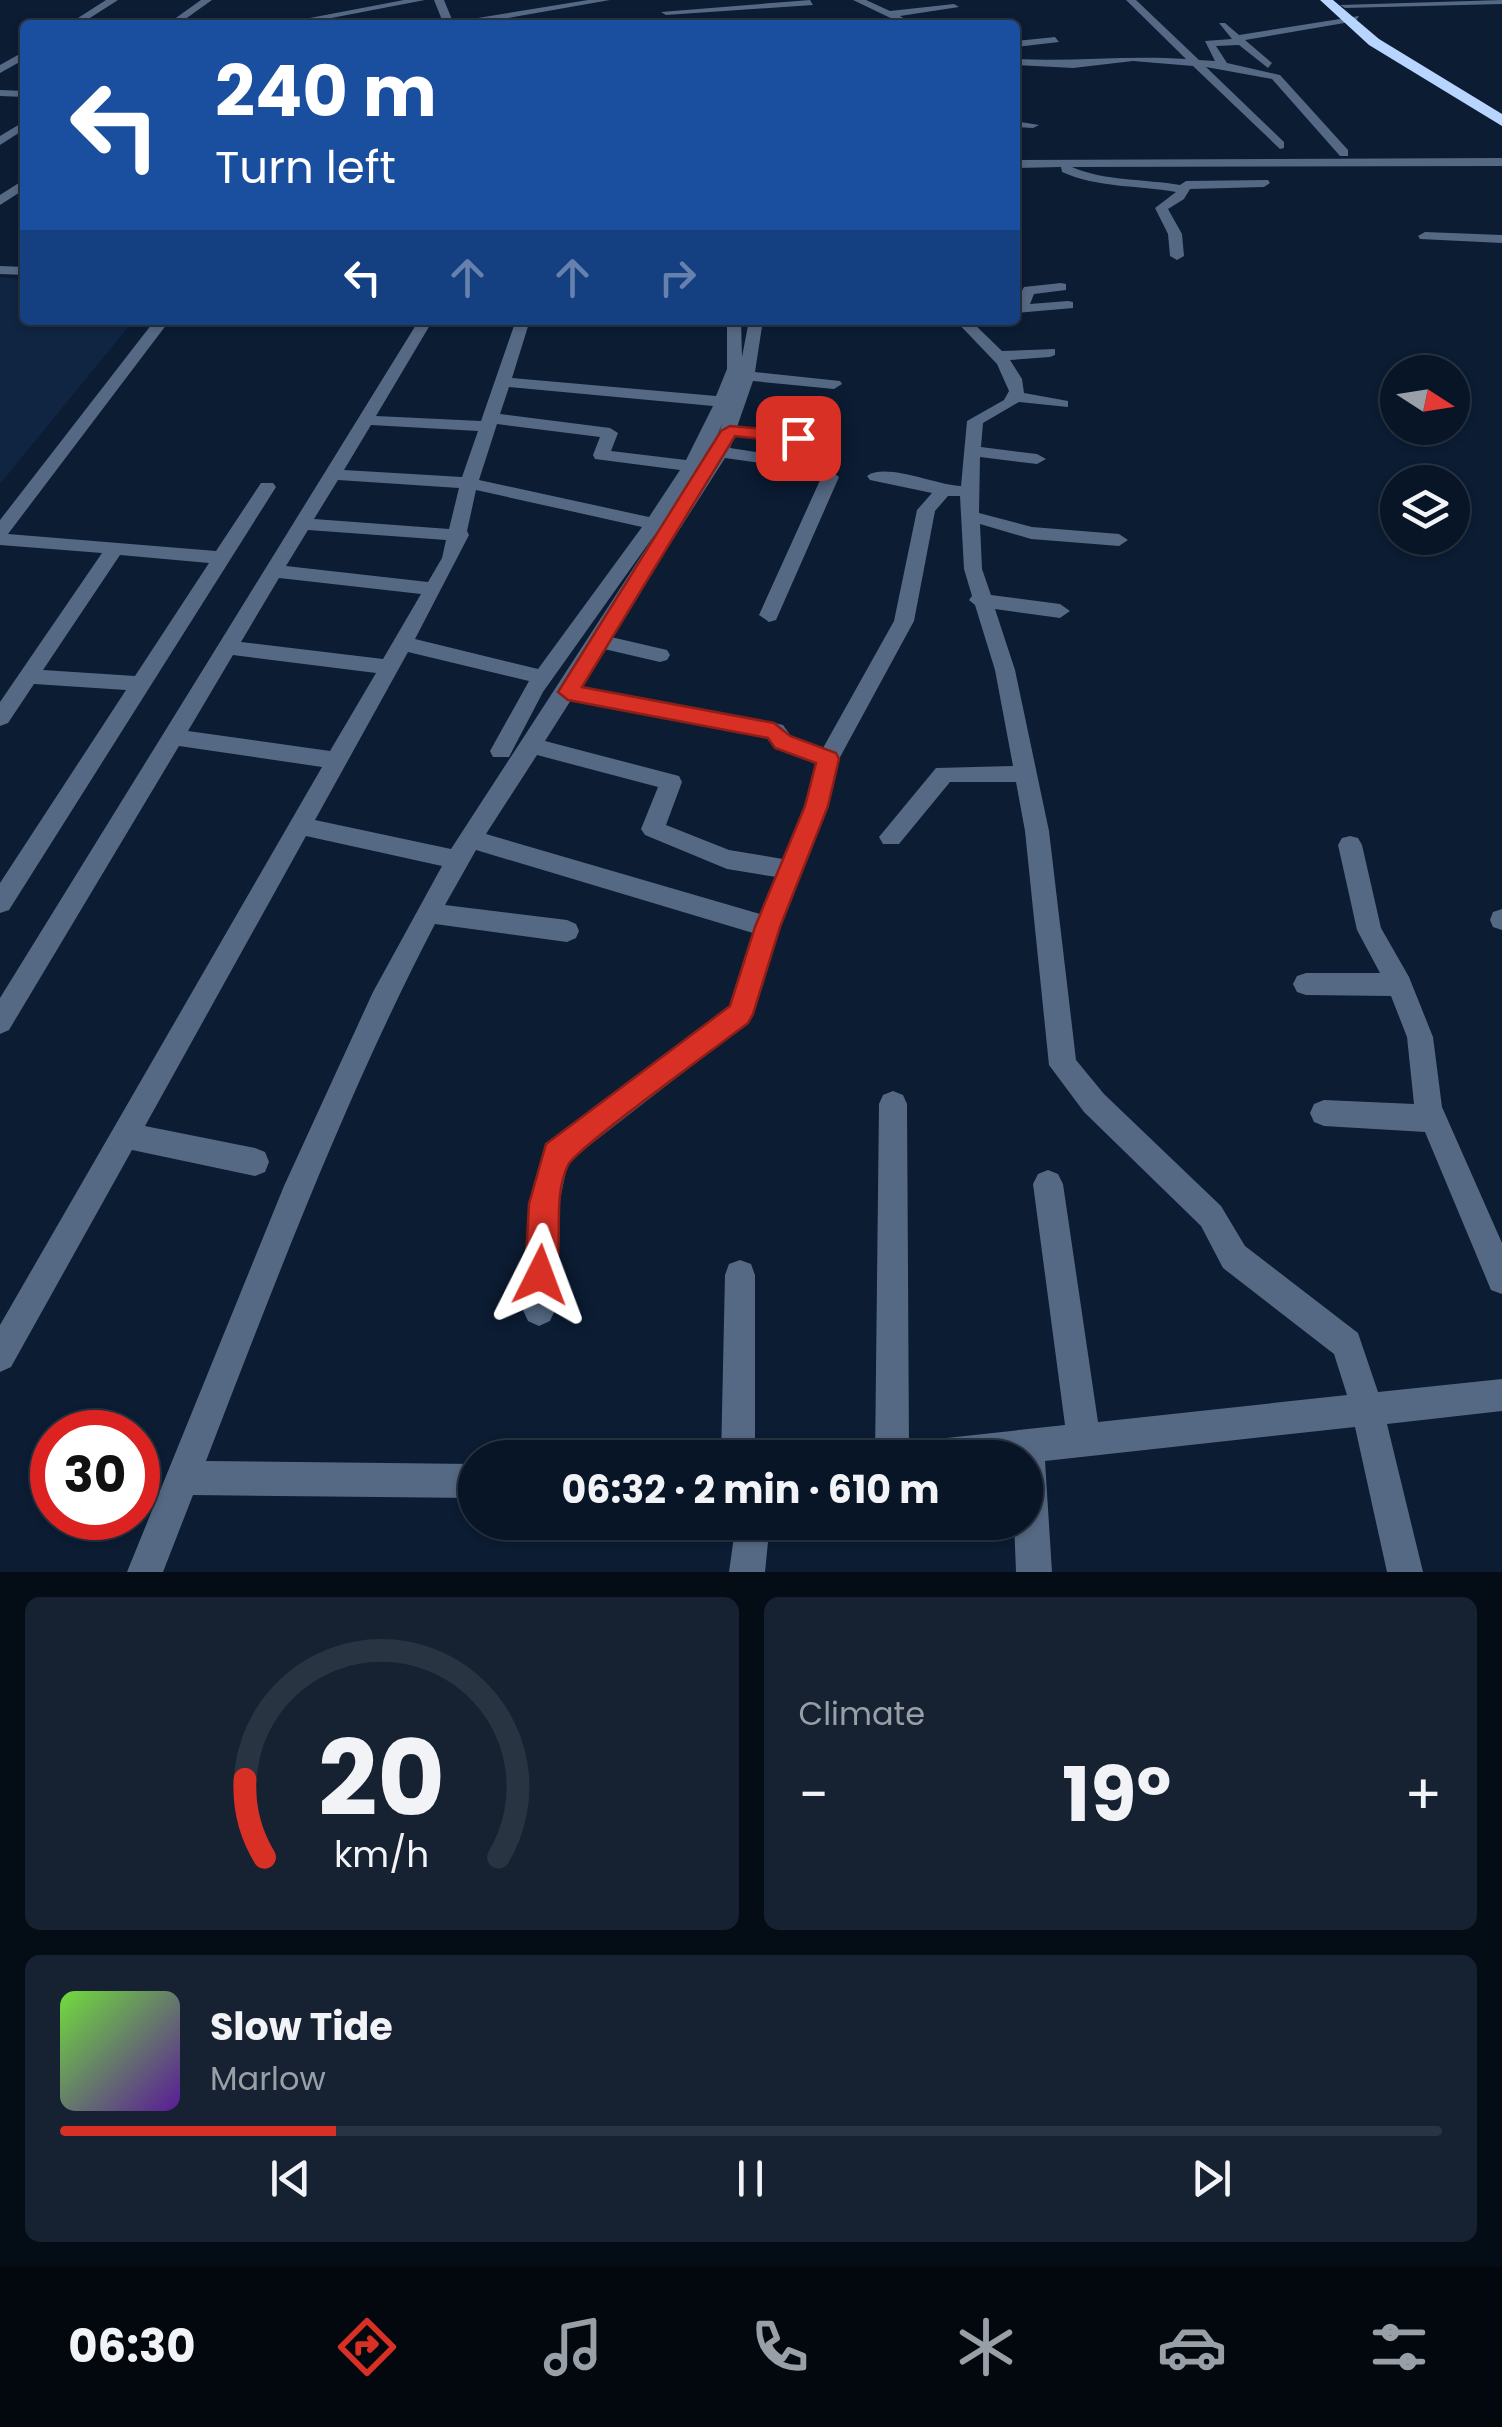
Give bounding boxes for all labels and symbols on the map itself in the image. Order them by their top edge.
north arrow [1380,355,1470,445]
pin [756,396,841,481]
position arrow [488,1223,592,1327]
speed limit sign: 30 [30,1410,160,1540]

